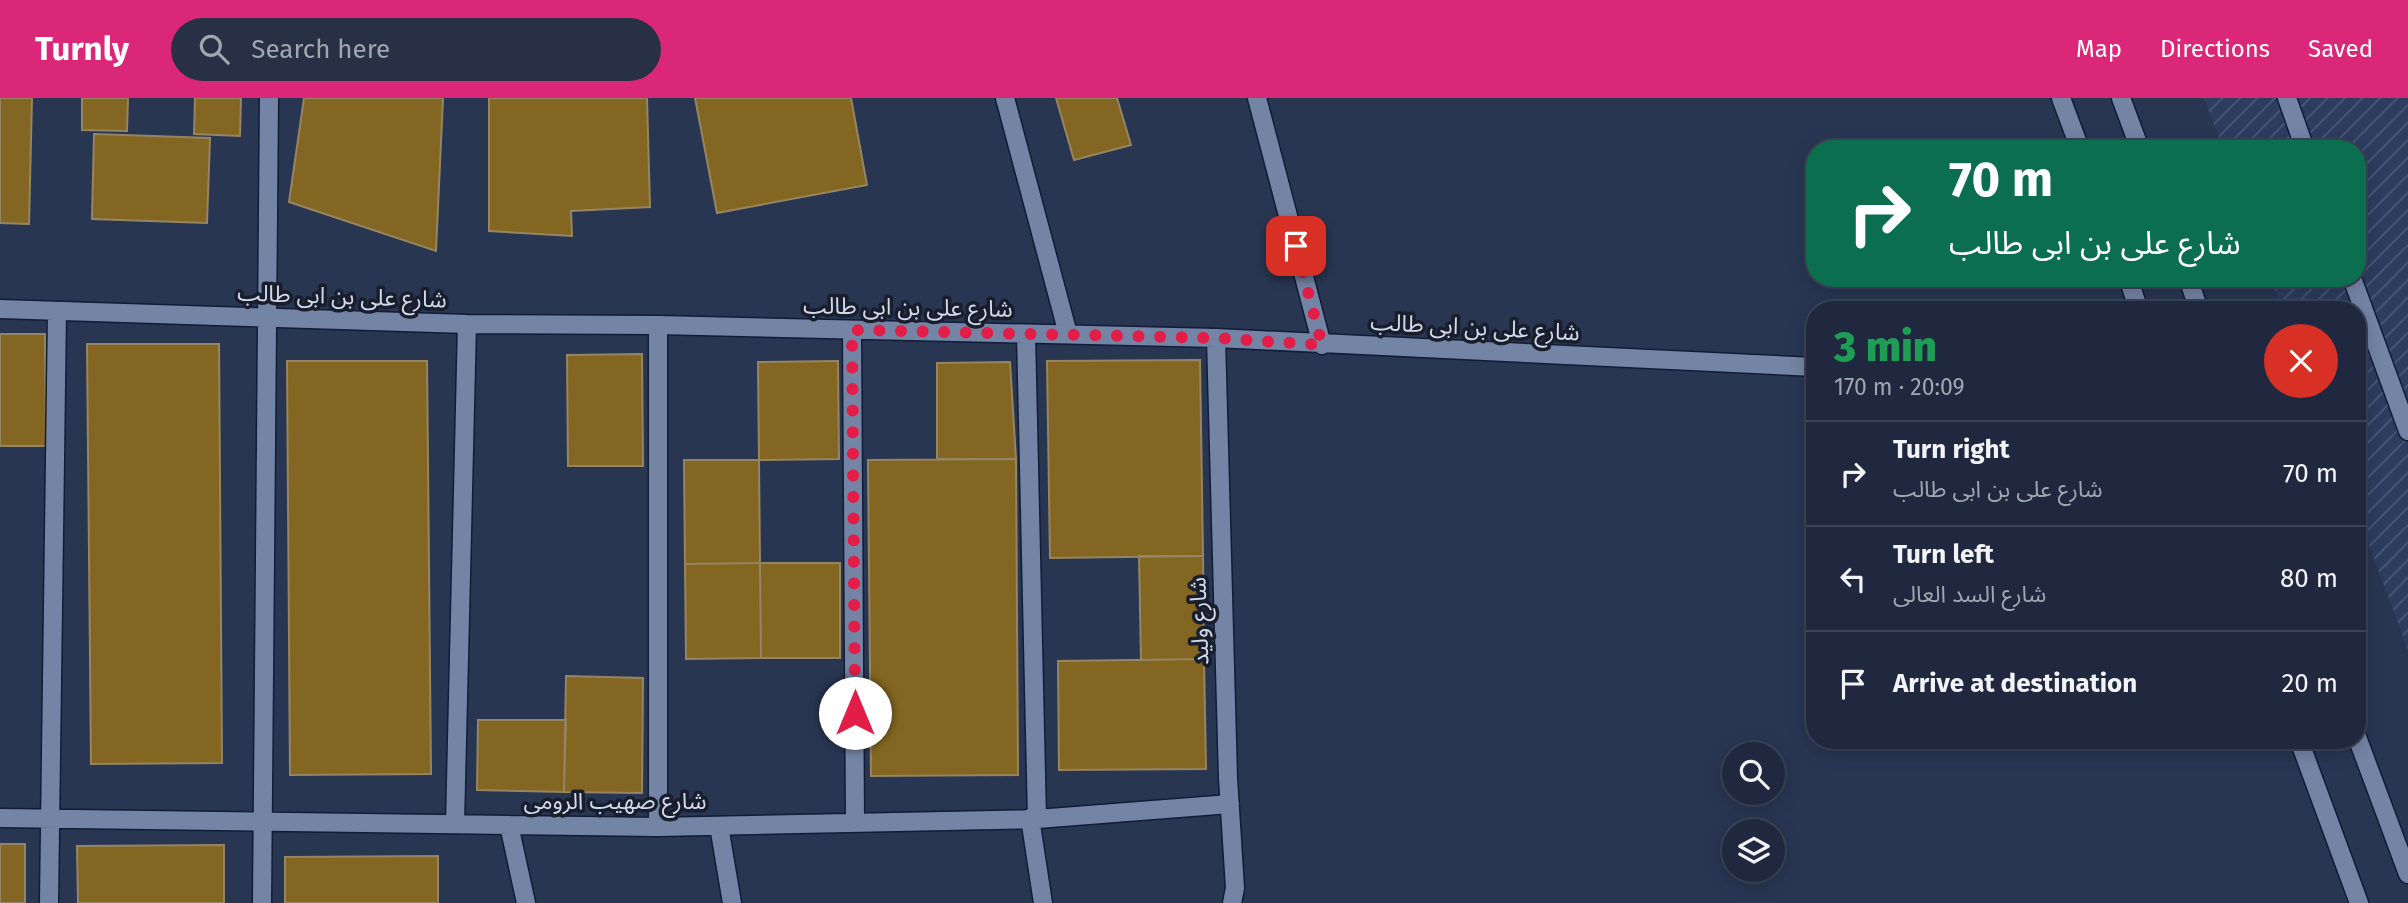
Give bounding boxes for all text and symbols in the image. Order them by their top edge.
search box [171,18,661,81]
text: Turnly [35,29,129,69]
icon: search [195,30,233,68]
text: Search here [251,34,390,65]
text: Map [2076,35,2122,63]
text: Directions [2160,35,2270,63]
text: Saved [2308,35,2373,63]
text: 70 m [1949,150,2053,209]
icon: right [1834,168,1925,259]
pin [1266,216,1326,276]
text: شارع على بن ابى طالب [1949,224,2241,262]
icon: arrive [1277,227,1315,265]
street label: شارع على بن ابى طالب [237,278,447,317]
street label: شارع على بن ابى طالب [803,291,1013,326]
street label: شارع على بن ابى طالب [1369,308,1580,349]
text: 3 min [1834,322,1937,372]
button: close [2264,324,2338,398]
text: 170 m · 20:09 [1834,373,1965,401]
text: Turn right [1893,434,2010,465]
icon: right [1834,455,1872,493]
text: 70 m [2283,458,2338,489]
text: شارع على بن ابى طالب [1893,475,2103,503]
text: Turn left [1893,539,1994,570]
icon: left [1834,560,1872,598]
text: 80 m [2280,563,2338,594]
street label: شارع وليد [1183,576,1218,665]
text: شارع السد العالى [1893,580,2046,608]
icon: arrive [1834,665,1872,703]
text: Arrive at destination [1893,668,2137,699]
text: 20 m [2281,668,2338,699]
position arrow [818,676,892,750]
map controls [1722,742,1785,882]
button: search [1722,742,1785,805]
street label: شارع صهيب الرومى [523,787,707,818]
button: layers [1722,819,1785,882]

